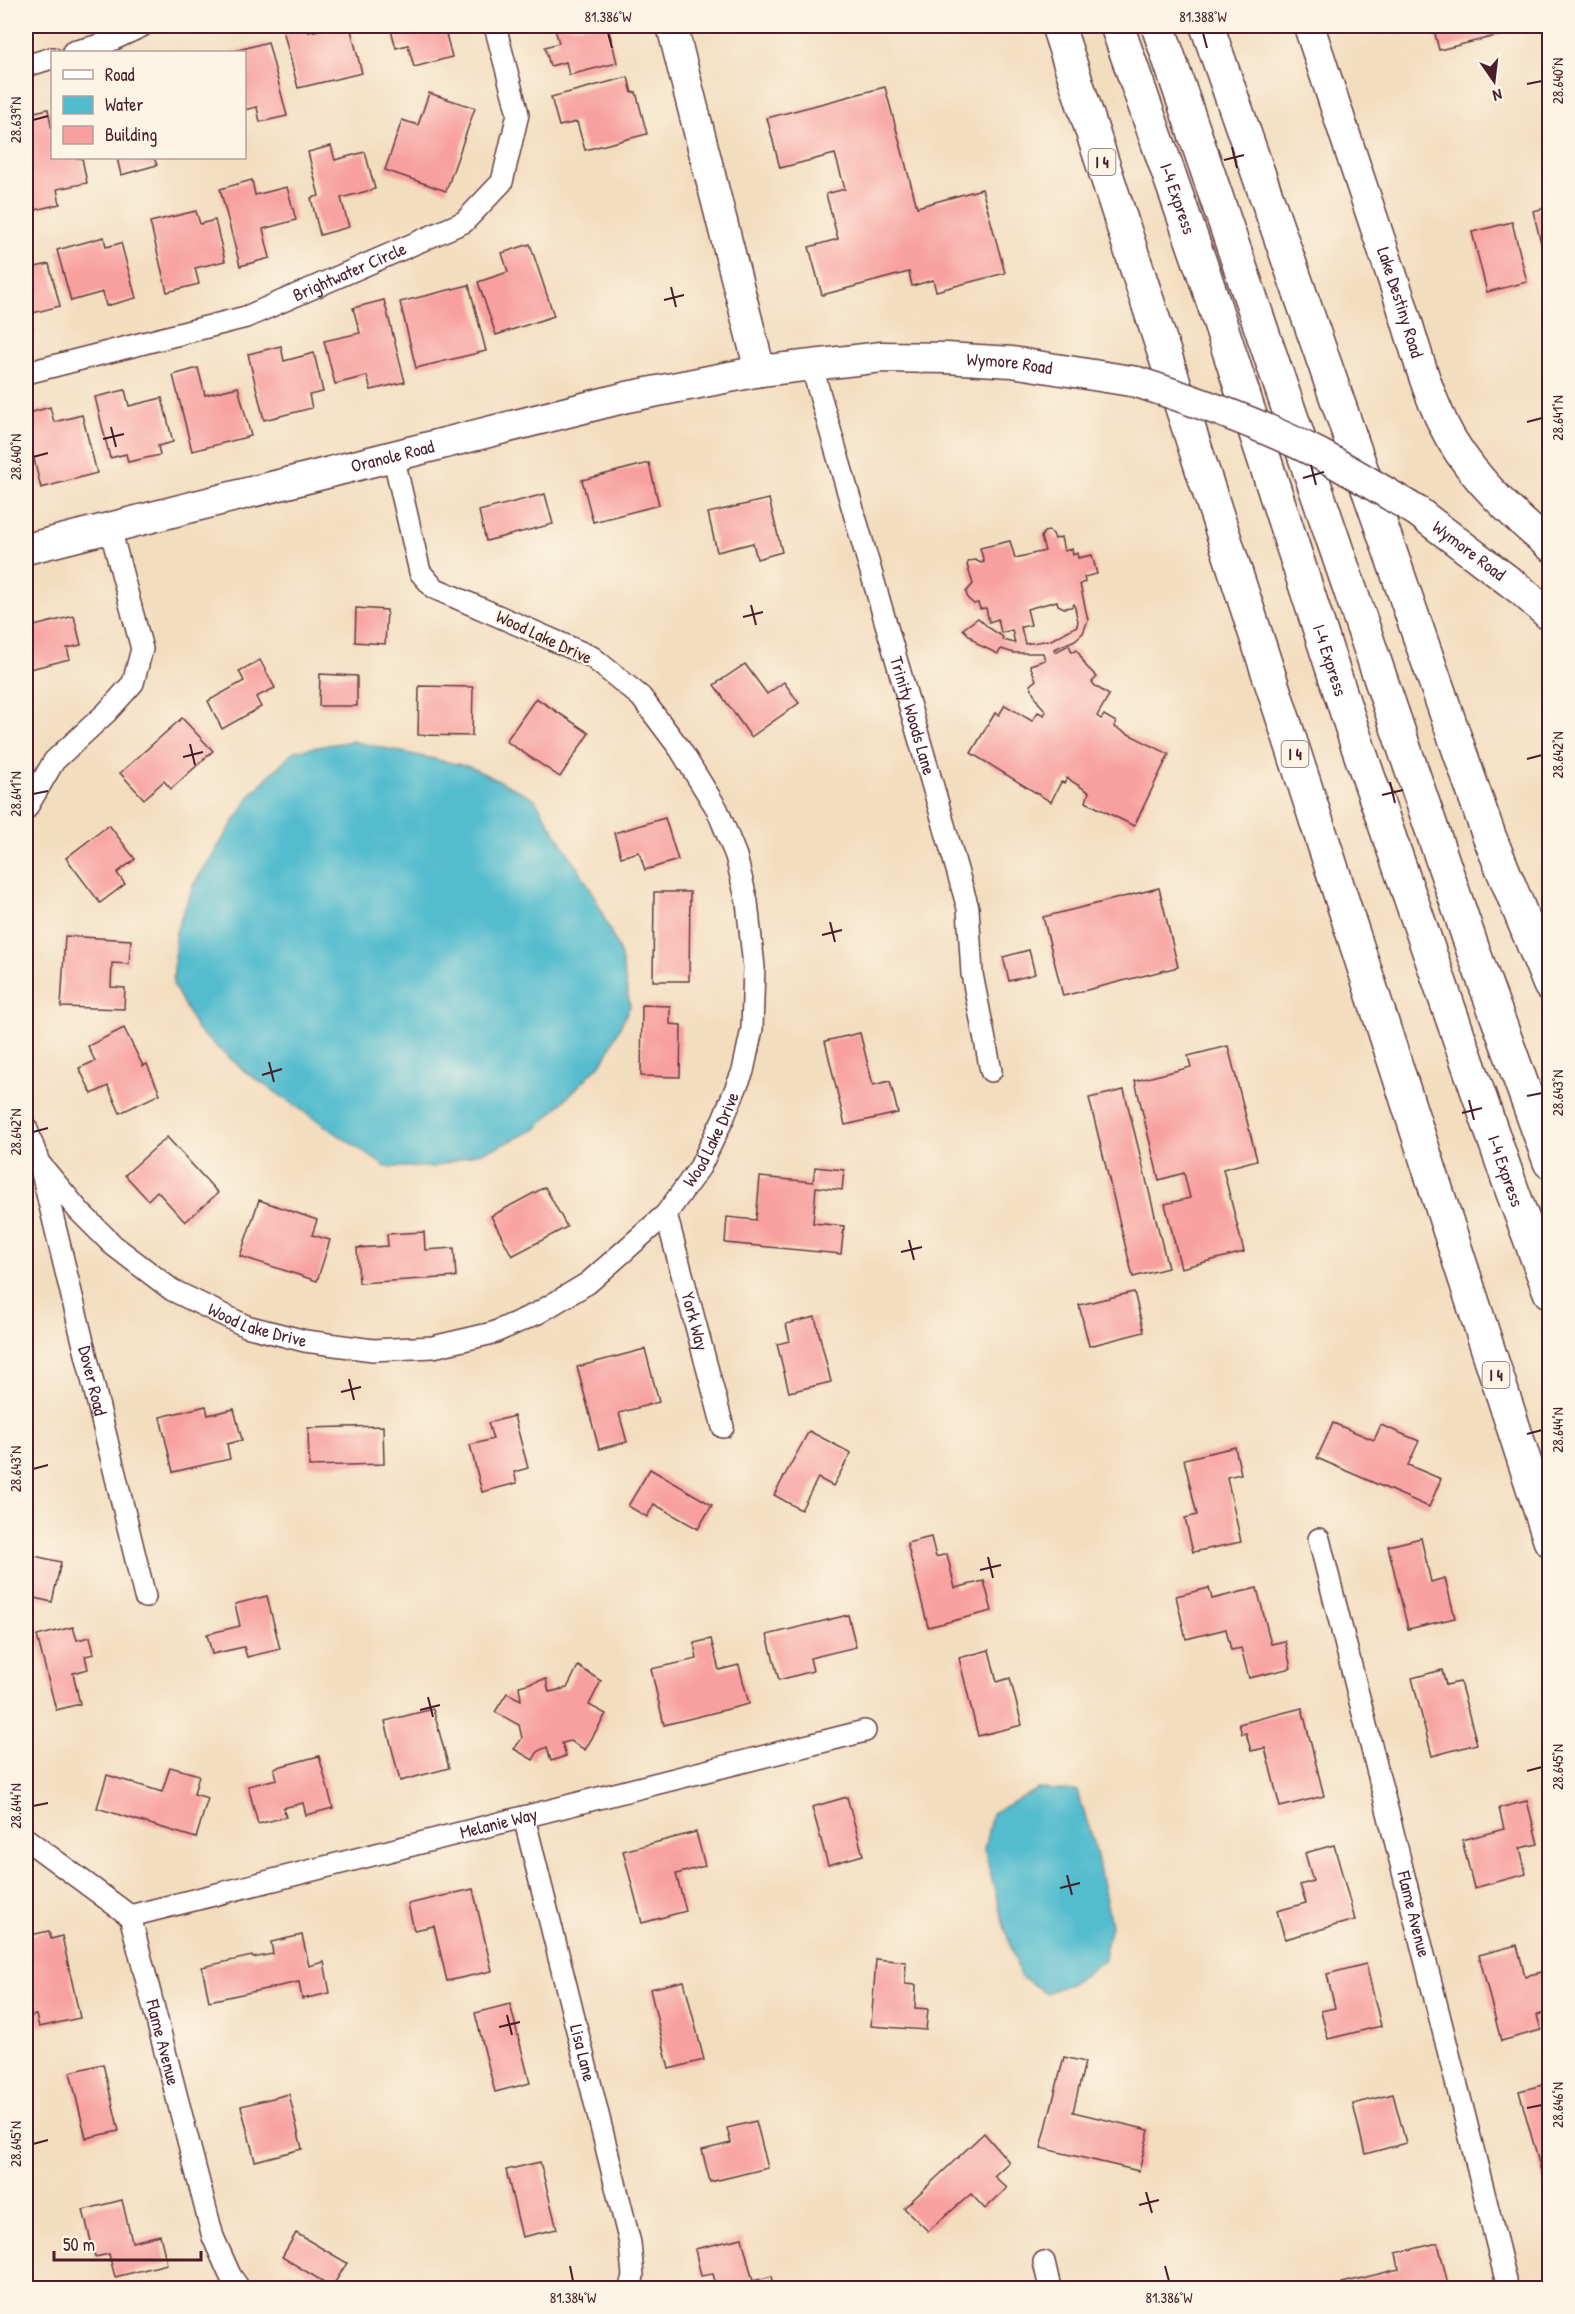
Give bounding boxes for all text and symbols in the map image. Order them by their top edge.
text: 81.386°W [584,6,632,27]
text: 81.388°W [1179,6,1228,27]
legend [51,51,246,159]
north arrow [1464,51,1524,111]
text: 28.640°N [1547,58,1568,104]
text: Road [105,62,135,87]
text: N [1490,84,1504,107]
text: Water [105,92,143,117]
text: 28.639°N [5,97,26,143]
text: Building [105,122,157,147]
road number: I 4 [1088,149,1116,175]
street label: I-4 Express [1154,159,1202,238]
street label: Brightwater Circle [289,236,410,307]
street label: Lake Destiny Road [1371,244,1430,361]
street label: Wymore Road [966,346,1054,380]
text: 28.641°N [1547,395,1568,441]
street label: Oranole Road [348,433,437,478]
text: 28.640°N [5,434,26,480]
street label: Wymore Road [1427,514,1511,586]
street label: Wood Lake Drive [492,603,596,670]
street label: I-4 Express [1307,621,1354,699]
street label: Trinity Woods Lane [884,653,942,778]
text: 28.642°N [1547,732,1568,778]
road number: I 4 [1282,741,1308,767]
text: 28.641°N [5,771,26,817]
text: 28.643°N [1547,1070,1568,1116]
street label: Wood Lake Drive [677,1088,745,1192]
text: 28.642°N [5,1109,26,1155]
street label: I-4 Express [1482,1132,1530,1210]
street label: York Way [675,1289,715,1353]
street label: Wood Lake Drive [204,1296,310,1353]
street label: Dover Road [72,1343,113,1418]
road number: I 4 [1482,1362,1510,1388]
text: 28.644°N [1547,1407,1568,1453]
text: 28.643°N [5,1446,26,1492]
text: 28.645°N [1547,1744,1568,1790]
text: 28.644°N [5,1783,26,1829]
street label: Melanie Way [457,1801,540,1845]
street label: Flame Avenue [1391,1867,1437,1960]
street label: Flame Avenue [140,1996,186,2088]
street label: Lisa Lane [564,2022,602,2084]
text: 28.646°N [1547,2082,1568,2128]
text: 28.645°N [5,2121,26,2167]
scale bar [54,2224,201,2262]
text: 50 m [63,2232,95,2257]
text: 81.384°W [550,2287,597,2308]
text: 81.386°W [1145,2287,1193,2308]

